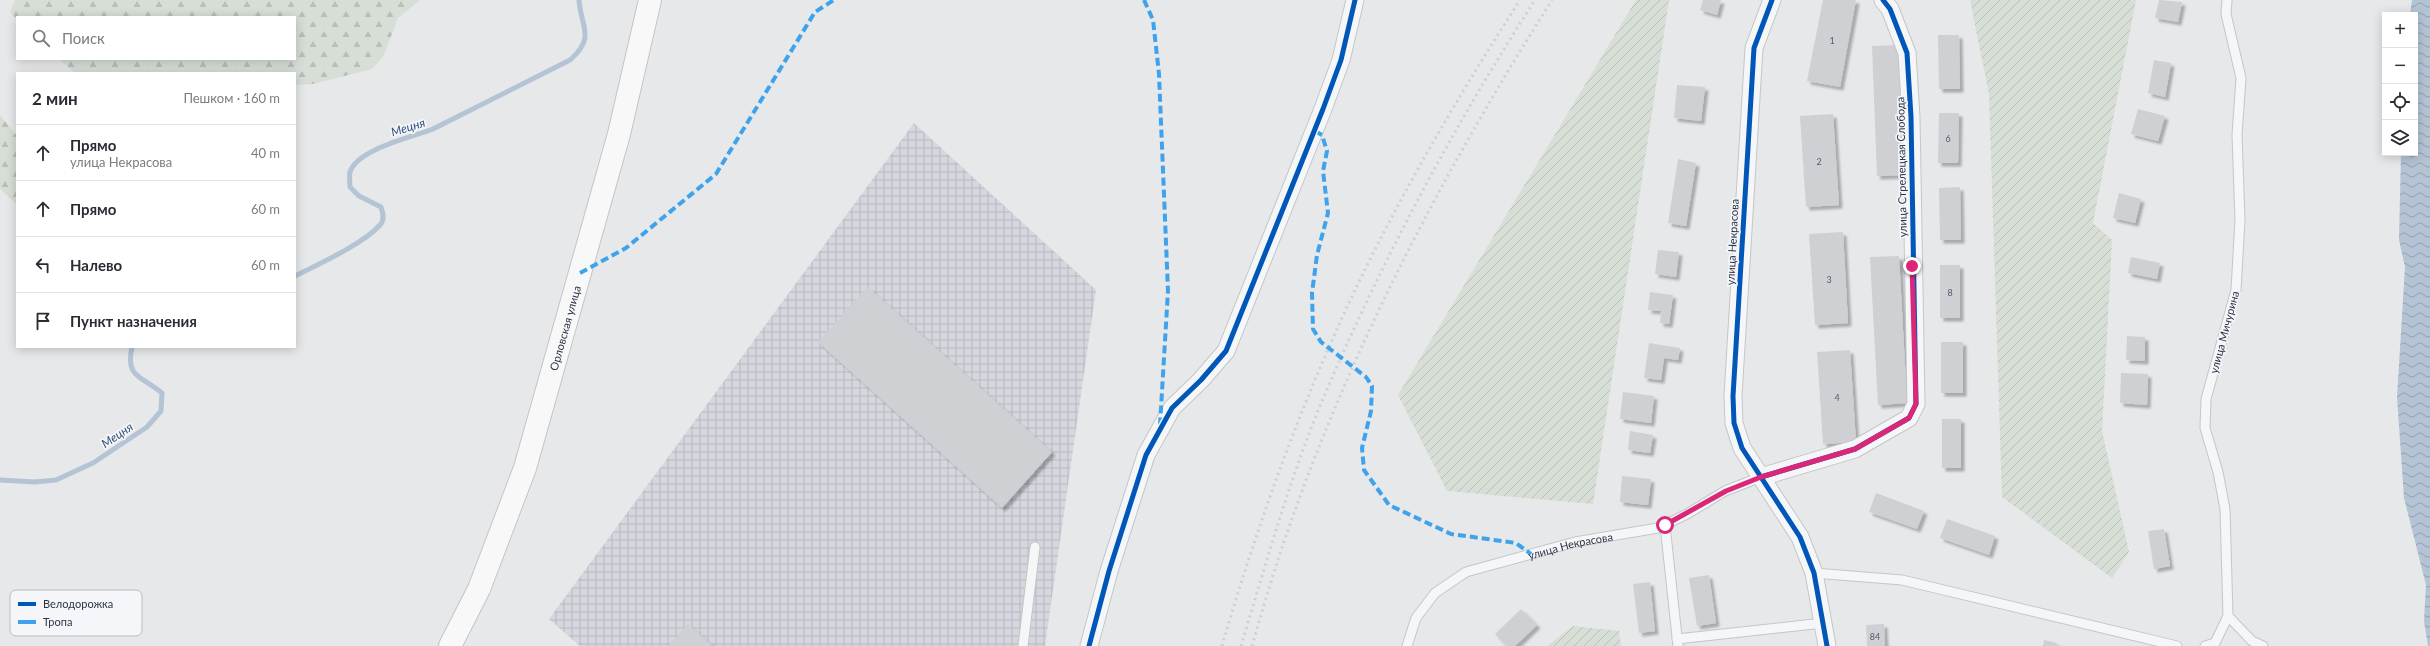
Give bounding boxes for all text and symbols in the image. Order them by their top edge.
map controls [2382,12,2418,156]
button: + [2382,12,2418,48]
search box [16,16,296,60]
icon: search [30,27,52,49]
text: Поиск [62,29,105,47]
house number: 1 [1829,35,1835,46]
button: − [2382,48,2418,84]
button: locate [2382,84,2418,120]
text: 2 мин [32,88,78,109]
text: Пешком · 160 m [183,90,280,106]
street label: улица Стрелецкая Слобода [1893,97,1909,237]
water label: Мецня [389,115,427,139]
button: layers [2382,120,2418,156]
house number: 6 [1945,133,1951,144]
text: Прямо [70,136,116,154]
icon: ahead [32,142,54,164]
text: 40 m [251,145,280,161]
text: улица Некрасова [70,154,172,170]
house number: 2 [1816,156,1822,167]
icon: ahead [32,198,54,220]
street label: улица Некрасова [1723,198,1741,286]
text: Прямо [70,200,116,218]
text: 60 m [251,201,280,217]
icon: left [32,254,54,276]
text: Налево [70,256,122,274]
text: 60 m [251,257,280,273]
route end [1903,257,1921,275]
house number: 3 [1826,274,1832,285]
street label: Орловская улица [546,284,583,372]
house number: 8 [1947,287,1953,298]
street label: улица Мичурина [2207,289,2241,375]
icon: arrive [32,310,54,332]
text: Пункт назначения [70,312,197,330]
house number: 4 [1834,392,1840,403]
water label: Мецня [98,419,136,451]
route start [1656,516,1674,534]
street label: улица Некрасова [1526,529,1614,561]
legend [10,590,142,636]
text: Велодорожка [43,597,113,610]
text: Тропа [43,615,72,628]
house number: 84 [1870,631,1880,642]

